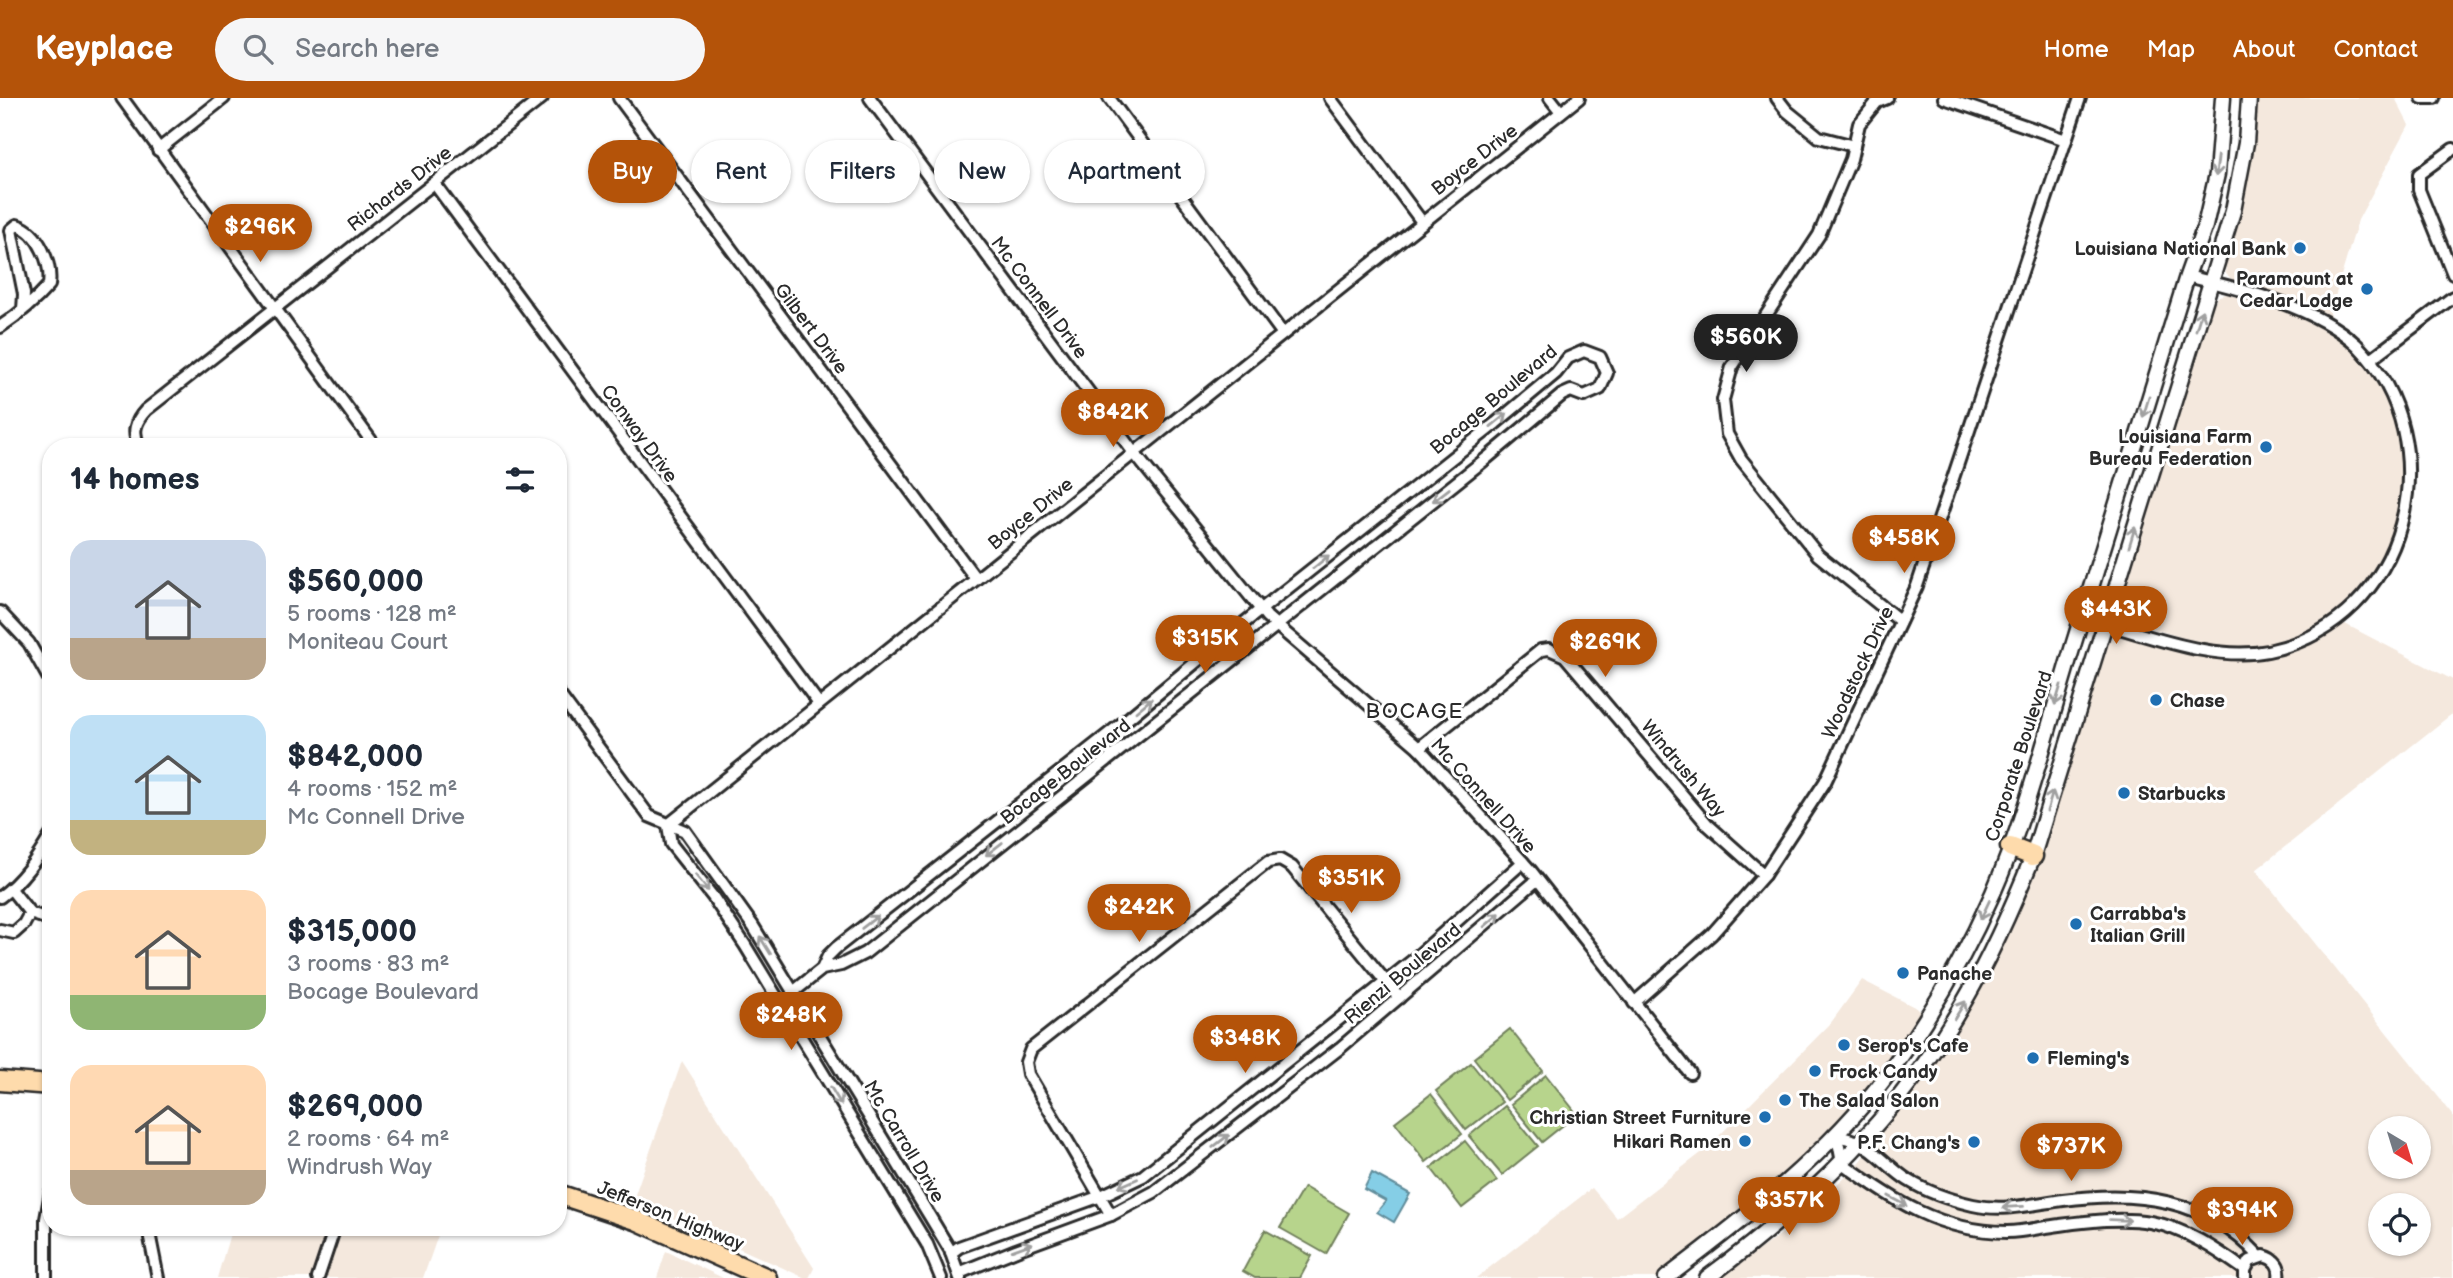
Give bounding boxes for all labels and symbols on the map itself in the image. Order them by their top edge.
street label: Boyce Drive [1427,119,1523,201]
street label: Richards Drive [343,141,457,237]
one-way arrow [2211,154,2224,177]
pin: $296K [211,204,309,264]
street label: Mc Connell Drive [985,232,1092,363]
place label: Louisiana National Bank [2074,238,2286,261]
marker: Louisiana National Bank [2292,240,2308,256]
place label: Paramount at Cedar Lodge [2236,268,2354,313]
street label: Gilbert Drive [769,279,852,379]
marker: Paramount at Cedar Lodge [2359,281,2375,297]
one-way arrow [2193,309,2206,331]
pin: $560K [1697,314,1795,374]
street label: Bocage Boulevard [1426,340,1562,460]
street label: Conway Drive [596,380,682,487]
pin: $842K [1064,390,1162,449]
one-way arrow [2139,396,2152,418]
one-way arrow [1490,413,1508,428]
place label: Louisiana Farm Bureau Federation [2089,426,2252,471]
marker: Louisiana Farm Bureau Federation [2258,439,2274,455]
street label: Boyce Drive [984,473,1078,555]
one-way arrow [1432,487,1450,502]
pin: $458K [1855,516,1953,575]
one-way arrow [2126,527,2139,549]
one-way arrow [1312,554,1330,570]
pin: $443K [2067,587,2165,646]
street label: Woodstock Drive [1818,603,1899,742]
pin: $315K [1156,616,1254,675]
pin: $269K [1556,620,1654,679]
street label: Corporate Boulevard [1981,668,2058,845]
one-way arrow [2050,684,2063,706]
place label: Chase [2170,690,2225,713]
marker: Chase [2148,692,2164,708]
one-way arrow [1135,697,1153,713]
district label: BOCAGE [1366,699,1464,724]
street label: Bocage Boulevard [996,714,1135,830]
street label: Windrush Way [1636,716,1730,823]
street label: Mc Connell Drive [1425,734,1541,858]
place label: Starbucks [2138,783,2226,806]
marker: Starbucks [2116,785,2132,801]
one-way arrow [2044,791,2057,813]
one-way arrow [985,842,1004,857]
pin: $351K [1302,856,1400,915]
one-way arrow [694,873,709,892]
pin: $242K [1090,884,1188,944]
one-way arrow [1978,899,1991,920]
place label: Carrabba's Italian Grill [2090,903,2186,948]
one-way arrow [1483,912,1501,928]
one-way arrow [860,914,879,929]
marker: Carrabba's Italian Grill [2068,916,2084,932]
street label: Rienzi Boulevard [1340,919,1466,1030]
one-way arrow [757,936,772,955]
place label: Panache [1917,963,1992,986]
marker: Panache [1895,965,1911,981]
pin: $248K [742,992,840,1052]
one-way arrow [1953,1000,1967,1020]
pin: $348K [1196,1016,1294,1075]
place label: Serop's Cafe [1858,1035,1969,1058]
marker: Serop's Cafe [1836,1037,1852,1053]
place label: Fleming's [2047,1048,2129,1071]
marker: Fleming's [2025,1050,2041,1066]
place label: Frock Candy [1829,1061,1938,1084]
marker: Frock Candy [1807,1063,1823,1079]
street label: Mc Carroll Drive [858,1077,949,1207]
one-way arrow [829,1085,843,1105]
place label: The Salad Salon [1799,1090,1939,1113]
marker: The Salad Salon [1777,1092,1793,1108]
place label: Christian Street Furniture [1530,1107,1751,1130]
marker: Christian Street Furniture [1757,1109,1773,1125]
north arrow [2368,1116,2431,1180]
pin: $737K [2022,1124,2120,1183]
place label: Hikari Ramen [1613,1131,1731,1154]
place label: P.F. Chang's [1857,1132,1960,1155]
marker: Hikari Ramen [1737,1133,1753,1149]
one-way arrow [1211,1134,1229,1149]
marker: P.F. Chang's [1966,1134,1982,1150]
street label: Jefferson Highway [594,1176,748,1256]
one-way arrow [1118,1177,1139,1190]
pin: $357K [1740,1178,1838,1237]
pin: $394K [2193,1188,2291,1247]
one-way arrow [1887,1195,1908,1209]
one-way arrow [2001,1200,2024,1213]
one-way arrow [2108,1214,2131,1227]
one-way arrow [1010,1240,1032,1253]

